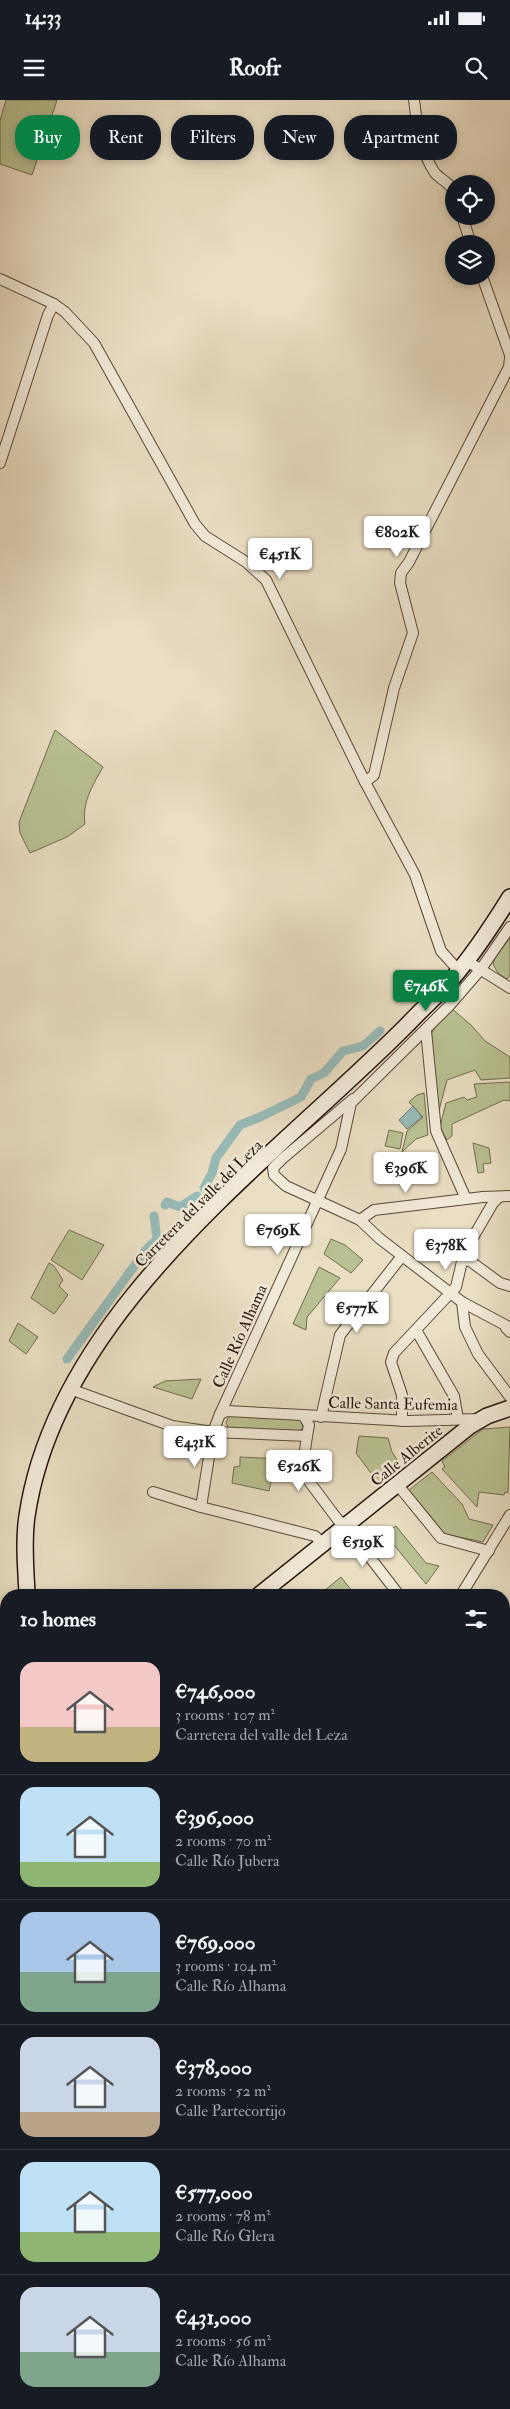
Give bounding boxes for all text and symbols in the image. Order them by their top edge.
text: 14:33 [25,6,61,30]
icon: menu [20,54,48,82]
text: Roofr [229,54,281,82]
icon: search [462,54,490,82]
chip: Buy [15,115,80,160]
chip: Rent [90,115,161,160]
chip: Filters [171,115,254,160]
chip: New [264,115,334,160]
chip: Apartment [344,115,457,160]
map controls [445,175,495,285]
button: locate [445,175,495,225]
button: layers [445,235,495,285]
pin: €802K [362,516,432,558]
text: €802K [375,522,419,542]
pin: €451K [245,538,315,580]
text: €451K [259,544,301,564]
pin: €746K [391,970,461,1012]
text: €746K [404,976,448,996]
street label: Carretera del valle del Leza [131,1135,267,1272]
pin: €396K [371,1152,441,1194]
text: €396K [385,1158,427,1178]
pin: €769K [243,1214,313,1256]
text: €769K [256,1220,300,1240]
pin: €378K [411,1228,481,1271]
text: €378K [425,1235,467,1255]
street label: Calle Río Alhama [208,1281,272,1391]
pin: €577K [322,1292,392,1334]
text: €577K [336,1298,378,1318]
street label: Calle Santa Eufemia [328,1393,459,1415]
street label: Calle Alberite [366,1420,447,1491]
pin: €431K [160,1426,230,1468]
text: €431K [174,1432,216,1452]
pin: €526K [264,1450,334,1492]
text: €526K [277,1456,321,1476]
pin: €519K [328,1526,398,1568]
text: €519K [342,1532,384,1552]
icon: filters [462,1605,490,1633]
text: 10 homes [20,1606,96,1633]
text: €746,000 [175,1678,256,1705]
icon: home [60,1682,120,1742]
text: 3 rooms · 107 m² [175,1705,275,1725]
text: Carretera del valle del Leza [175,1725,348,1745]
text: €396,000 [175,1804,254,1831]
icon: home [60,1807,120,1867]
text: 2 rooms · 70 m² [175,1831,271,1851]
text: Calle Río Jubera [175,1851,280,1871]
text: €769,000 [175,1929,256,1956]
icon: home [60,1932,120,1992]
text: 3 rooms · 104 m² [175,1956,276,1976]
text: Calle Río Alhama [175,1976,286,1996]
text: €378,000 [175,2054,252,2081]
icon: home [60,2057,120,2117]
text: 2 rooms · 52 m² [175,2081,271,2101]
text: Calle Partecortijo [175,2101,286,2121]
text: €577,000 [175,2179,253,2206]
icon: home [60,2182,120,2242]
text: 2 rooms · 78 m² [175,2206,271,2226]
text: Calle Río Glera [175,2226,275,2246]
text: €431,000 [175,2304,251,2331]
icon: home [60,2307,120,2367]
text: 2 rooms · 56 m² [175,2331,271,2351]
text: Calle Río Alhama [175,2351,286,2371]

